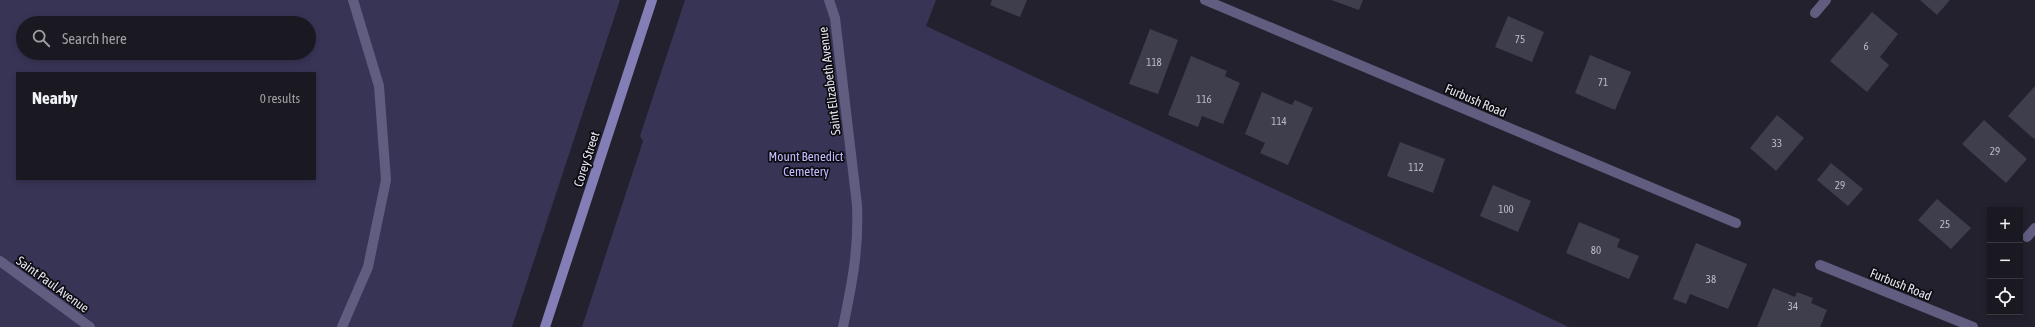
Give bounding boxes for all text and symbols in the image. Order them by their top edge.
search box [16,16,316,60]
street label: Saint Elizabeth Avenue [815,26,844,136]
icon: search [30,27,52,49]
text: Search here [62,30,127,47]
house number: 75 [1515,33,1525,45]
house number: 6 [1863,40,1869,52]
house number: 118 [1146,56,1162,68]
house number: 71 [1598,76,1608,88]
street label: Furbush Road [1443,81,1509,120]
text: Nearby [32,88,78,108]
text: 0 results [260,91,300,106]
house number: 116 [1196,93,1212,105]
house number: 114 [1271,115,1287,127]
street label: Corey Street [570,129,603,189]
house number: 33 [1772,137,1782,149]
house number: 29 [1990,145,2000,157]
park label: Mount Benedict Cemetery [769,149,844,179]
house number: 112 [1408,161,1424,173]
house number: 29 [1835,179,1845,191]
house number: 100 [1498,203,1514,215]
map controls [1987,207,2023,315]
button: + [1987,207,2023,243]
house number: 25 [1940,218,1950,230]
button: − [1987,243,2023,279]
house number: 80 [1591,244,1601,256]
street label: Saint Paul Avenue [14,253,92,316]
street label: Furbush Road [1868,265,1934,304]
house number: 38 [1706,273,1716,285]
button: locate [1987,279,2023,315]
house number: 34 [1788,300,1798,312]

